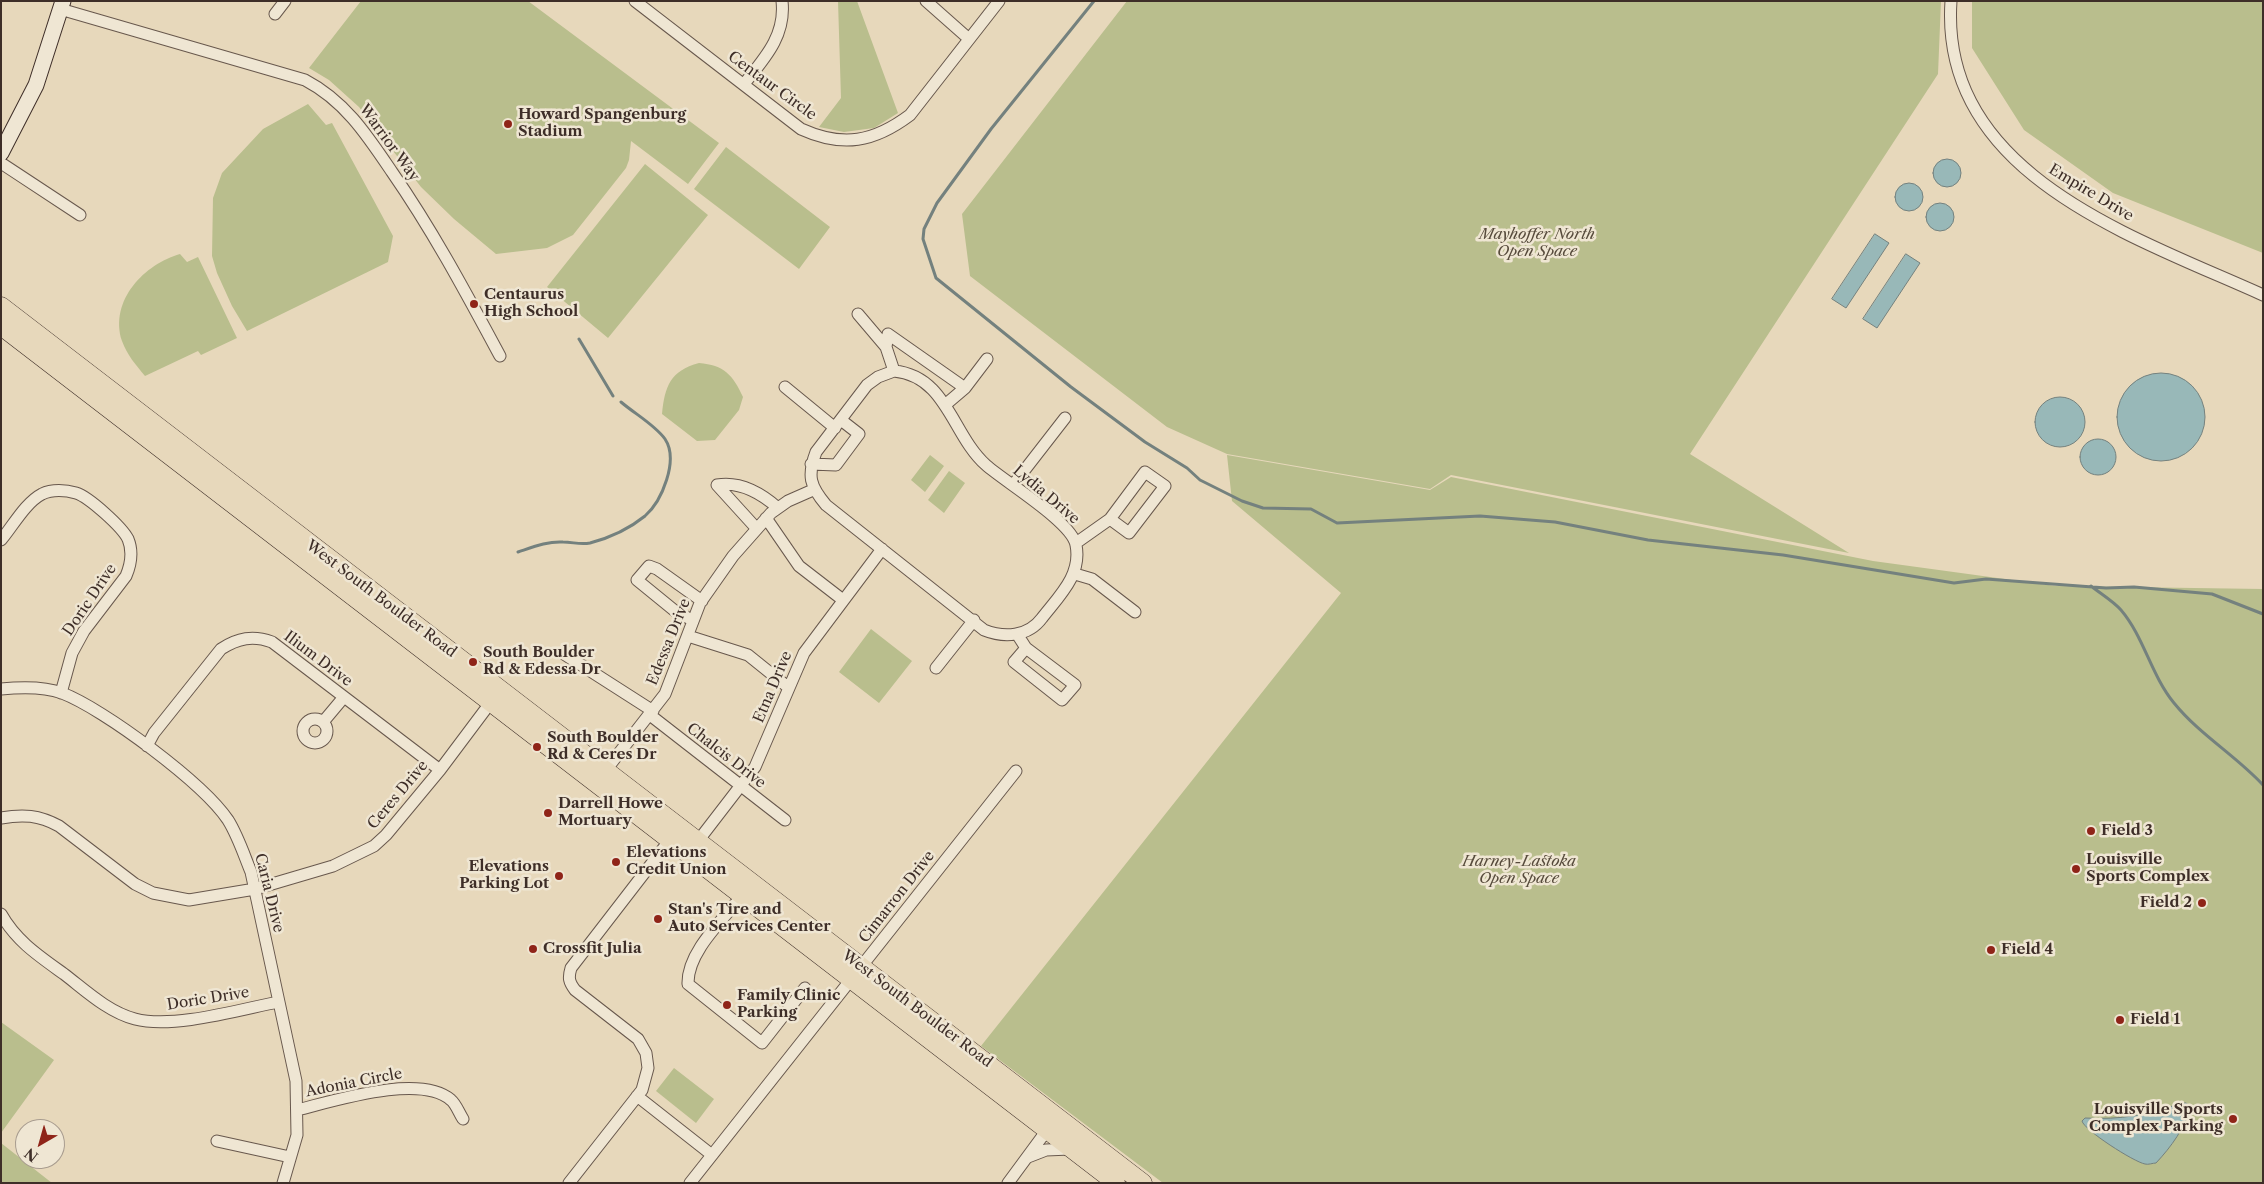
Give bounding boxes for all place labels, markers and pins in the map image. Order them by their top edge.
place label: Howard Spangenburg Stadium [518,106,686,141]
marker: Howard Spangenburg Stadium [502,118,514,130]
place label: Centaurus High School [484,286,578,321]
marker: Centaurus High School [468,298,480,310]
place label: South Boulder Rd & Edessa Dr [483,644,601,679]
marker: South Boulder Rd & Edessa Dr [467,656,479,668]
place label: South Boulder Rd & Ceres Dr [547,729,658,764]
marker: South Boulder Rd & Ceres Dr [531,741,543,753]
place label: Darrell Howe Mortuary [558,795,663,830]
marker: Darrell Howe Mortuary [542,807,554,819]
place label: Field 3 [2101,822,2153,840]
marker: Field 3 [2085,825,2097,837]
place label: Elevations Credit Union [626,844,727,879]
place label: Louisville Sports Complex [2086,851,2209,886]
marker: Elevations Credit Union [610,856,622,868]
place label: Elevations Parking Lot [459,858,549,893]
marker: Louisville Sports Complex [2070,863,2082,875]
marker: Elevations Parking Lot [553,870,565,882]
place label: Field 2 [2140,894,2192,912]
marker: Field 2 [2196,897,2208,909]
place label: Stan's Tire and Auto Services Center [668,901,831,936]
marker: Stan's Tire and Auto Services Center [652,913,664,925]
place label: Crossfit Julia [543,940,642,958]
place label: Field 4 [2001,941,2053,959]
marker: Crossfit Julia [527,943,539,955]
marker: Field 4 [1985,944,1997,956]
place label: Family Clinic Parking [737,987,840,1022]
marker: Family Clinic Parking [721,999,733,1011]
place label: Field 1 [2130,1011,2180,1029]
marker: Field 1 [2114,1014,2126,1026]
place label: Louisville Sports Complex Parking [2089,1101,2223,1136]
marker: Louisville Sports Complex Parking [2227,1113,2239,1125]

